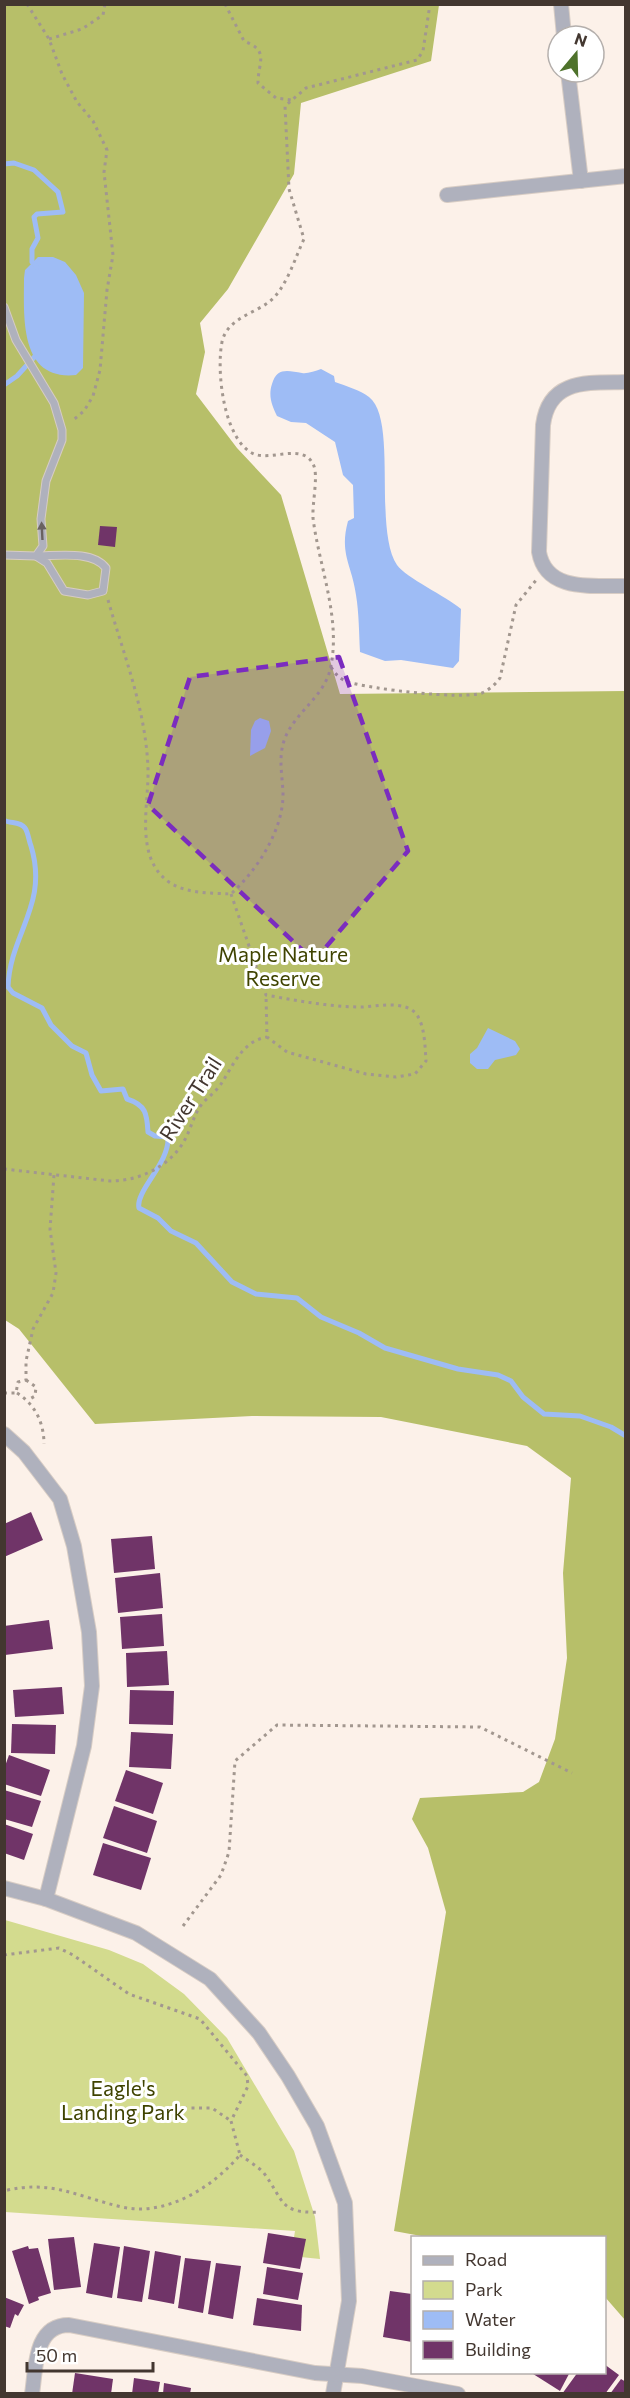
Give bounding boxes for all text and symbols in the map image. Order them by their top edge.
north arrow [546,24,606,84]
text: N [572,28,590,50]
one-way arrow [37,521,46,540]
park label: Maple Nature Reserve [218,941,348,990]
street label: River Trail [153,1052,226,1145]
park label: Eagle's Landing Park [61,2075,185,2124]
legend [411,2236,606,2374]
text: Road [465,2248,507,2270]
text: Park [465,2278,503,2300]
text: Water [465,2308,516,2330]
scale bar [27,2335,153,2373]
text: Building [465,2338,531,2360]
text: 50 m [36,2344,77,2366]

